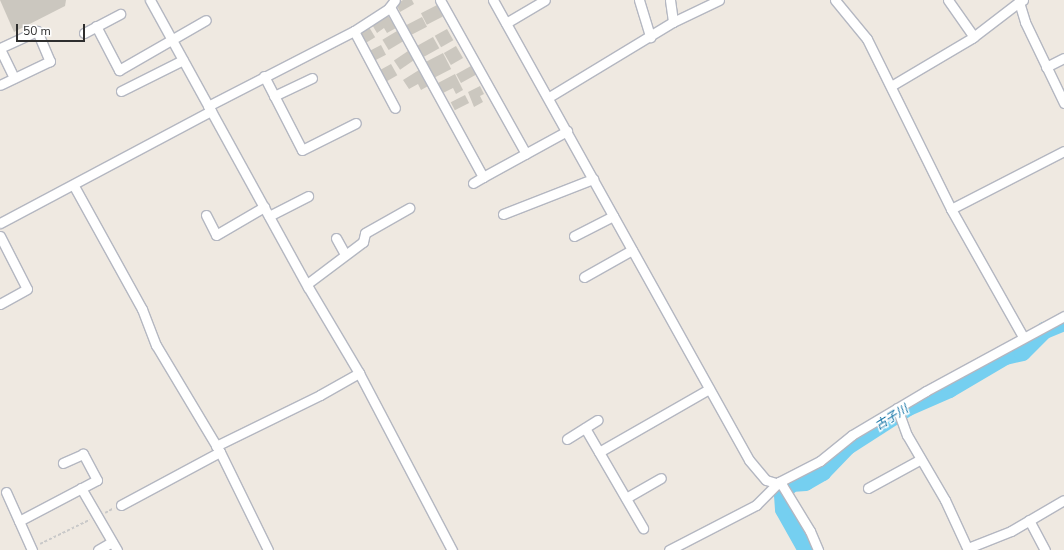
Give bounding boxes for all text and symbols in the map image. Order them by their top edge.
scale bar [18,16,87,42]
text: 50 m [23,23,51,39]
water label: 古子川 [873,402,911,434]

